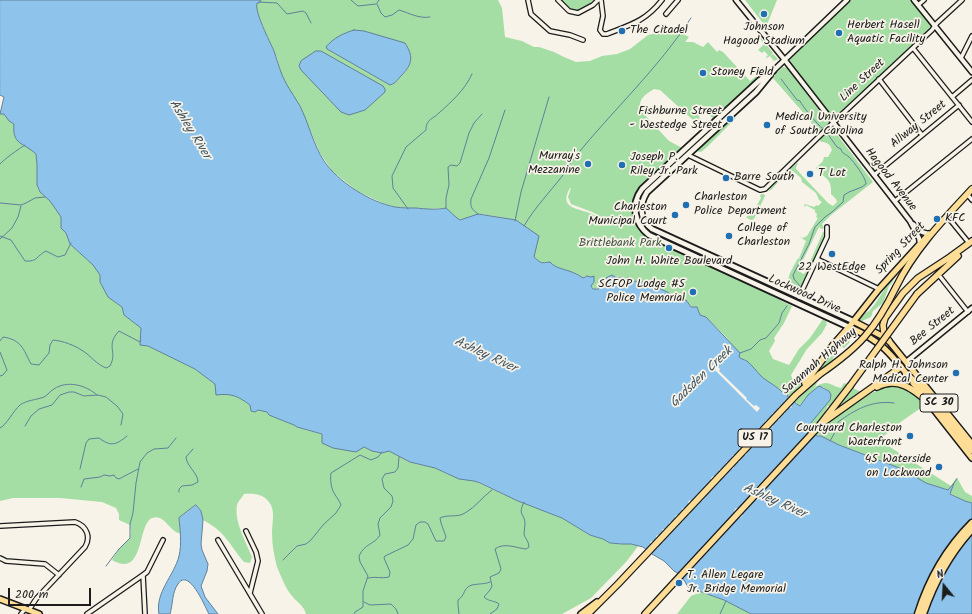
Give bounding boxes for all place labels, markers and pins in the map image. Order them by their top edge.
marker: Johnson Hagood Stadium [759,9,769,19]
place label: Herbert Hasell Aquatic Facility [847,19,925,47]
place label: Johnson Hagood Stadium [723,21,805,49]
place label: The Citadel [630,24,688,38]
marker: The Citadel [617,26,627,36]
marker: Herbert Hasell Aquatic Facility [834,28,844,38]
place label: Stoney Field [711,66,773,80]
marker: Stoney Field [698,68,708,78]
place label: Fishburne Street - Westedge Street [629,105,722,133]
place label: Medical University of South Carolina [775,111,867,139]
marker: Fishburne Street - Westedge Street [725,114,735,124]
marker: Medical University of South Carolina [762,120,772,130]
place label: Murray's Mezzanine [528,150,580,178]
place label: Joseph P. Riley Jr. Park [630,151,698,179]
marker: Murray's Mezzanine [583,159,593,169]
marker: Joseph P. Riley Jr. Park [617,160,627,170]
place label: T Lot [818,167,846,181]
marker: T Lot [805,169,815,179]
place label: Barre South [734,171,794,185]
marker: Barre South [721,173,731,183]
place label: Charleston Police Department [694,191,786,219]
marker: Charleston Police Department [681,200,691,210]
place label: Charleston Municipal Court [588,201,667,229]
marker: Charleston Municipal Court [670,210,680,220]
place label: KFC [945,212,966,226]
marker: KFC [932,214,942,224]
place label: College of Charleston [737,222,790,250]
marker: College of Charleston [724,231,734,241]
marker: John H. White Boulevard [664,243,674,253]
marker: 22 WestEdge [827,249,837,259]
place label: John H. White Boulevard [606,255,732,269]
place label: 22 WestEdge [798,261,866,275]
place label: SCFOP Lodge #5 Police Memorial [598,278,685,306]
marker: SCFOP Lodge #5 Police Memorial [688,287,698,297]
place label: Ralph H. Johnson Medical Center [859,359,948,387]
marker: Ralph H. Johnson Medical Center [951,368,961,378]
place label: Courtyard Charleston Waterfront [796,422,902,450]
marker: Courtyard Charleston Waterfront [905,431,915,441]
place label: 45 Waterside on Lockwood [865,453,931,481]
marker: 45 Waterside on Lockwood [934,462,944,472]
place label: T. Allen Legare Jr. Bridge Memorial [687,569,786,597]
marker: T. Allen Legare Jr. Bridge Memorial [674,578,684,588]

